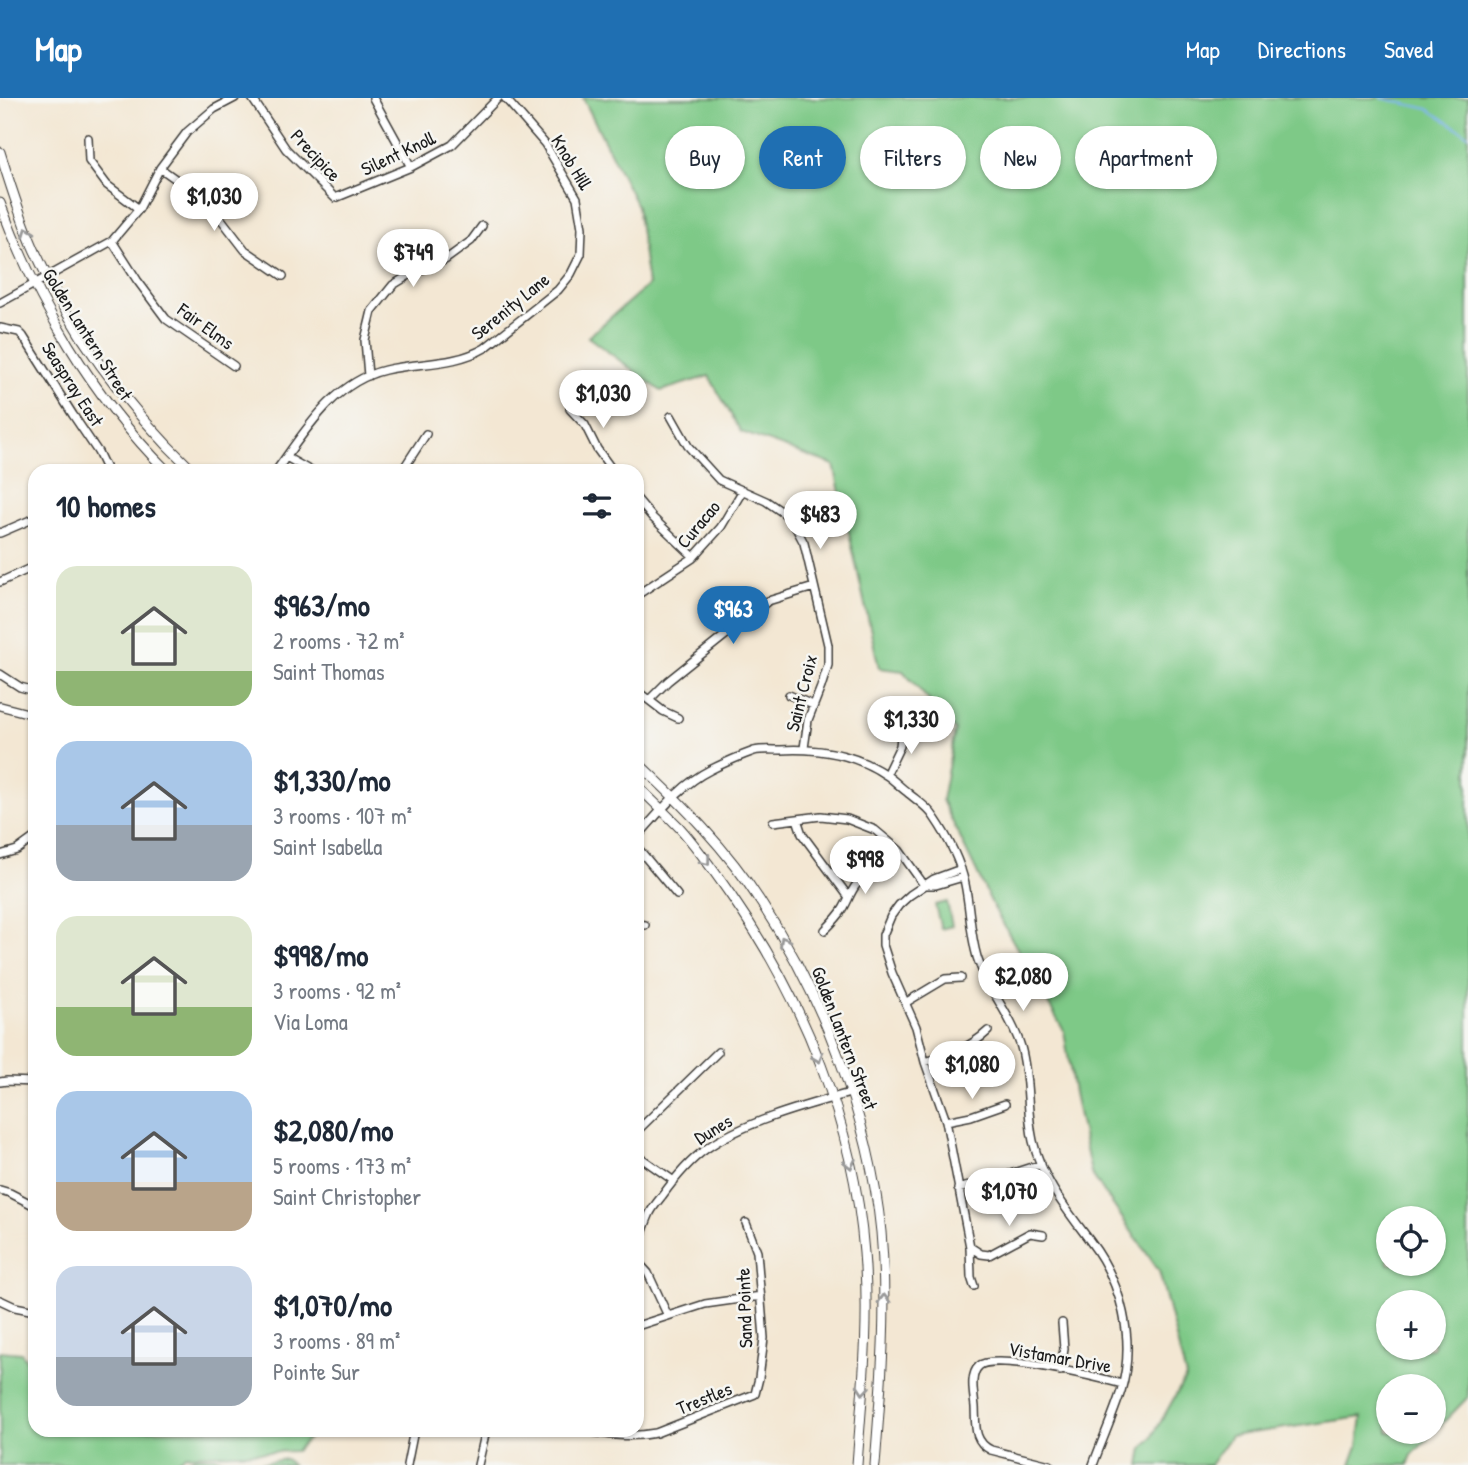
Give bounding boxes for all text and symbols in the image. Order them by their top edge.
text: Map [35,27,82,71]
text: Map [1186,33,1220,65]
text: Directions [1258,33,1346,65]
text: Saved [1384,33,1433,65]
street label: Precipice [285,123,347,187]
street label: Silent Knoll [356,124,440,182]
chip: Buy [665,126,745,189]
chip: Rent [759,126,846,189]
chip: Filters [860,126,966,189]
chip: New [980,126,1061,189]
chip: Apartment [1075,126,1217,189]
street label: Knob Hill [545,130,599,195]
pin: $1,030 [157,174,271,233]
text: $1,030 [186,180,242,211]
one-way arrow [22,226,36,238]
pin: $749 [372,230,454,289]
text: $749 [393,236,433,267]
street label: Golden Lantern Street [37,263,139,406]
street label: Serenity Lane [465,266,555,346]
street label: Fair Elms [172,296,240,355]
street label: Seaspray East [36,337,110,432]
pin: $1,030 [546,370,660,430]
text: $1,030 [575,377,631,408]
text: 10 homes [56,486,156,526]
icon: filters [578,487,616,525]
pin: $483 [779,491,861,551]
street label: Curacao [670,494,726,554]
text: $483 [800,498,840,529]
text: $963/mo [273,585,370,625]
pin: $963 [692,587,774,646]
text: $963 [713,593,753,624]
icon: home [112,594,196,678]
text: 2 rooms · 72 m² [273,625,405,656]
street label: Saint Croix [779,652,823,734]
text: Saint Thomas [273,656,385,687]
pin: $1,330 [854,696,968,756]
text: $1,330 [883,703,939,734]
text: $1,330/mo [273,760,391,800]
icon: home [112,769,196,853]
text: 3 rooms · 107 m² [273,800,412,831]
text: Saint Isabella [273,831,382,862]
pin: $998 [824,836,906,896]
text: $998 [846,843,884,874]
one-way arrow [698,853,711,866]
text: $998/mo [273,935,368,975]
one-way arrow [779,936,792,948]
icon: home [112,944,196,1028]
pin: $2,080 [966,954,1080,1013]
text: $2,080 [994,960,1052,991]
street label: Golden Lantern Street [806,963,884,1114]
text: 3 rooms · 92 m² [273,975,401,1006]
text: Via Loma [273,1006,348,1037]
pin: $1,080 [915,1042,1029,1101]
text: $1,080 [944,1048,1000,1079]
one-way arrow [810,1052,824,1064]
street label: Dunes [689,1108,737,1150]
text: $2,080/mo [273,1110,393,1150]
icon: home [112,1119,196,1203]
text: 5 rooms · 173 m² [273,1150,411,1181]
one-way arrow [842,1158,857,1170]
pin: $1,070 [952,1168,1066,1228]
text: $1,070 [981,1175,1037,1206]
text: Saint Christopher [273,1181,421,1212]
map controls [1376,1206,1446,1444]
button: locate [1376,1206,1446,1276]
street label: Sand Pointe [730,1267,758,1349]
text: $1,070/mo [273,1285,392,1325]
button: + [1376,1290,1446,1360]
one-way arrow [876,1293,892,1304]
icon: home [112,1294,196,1378]
text: 3 rooms · 89 m² [273,1325,400,1356]
street label: Vistamar Drive [1007,1335,1114,1379]
text: Pointe Sur [273,1356,360,1387]
button: − [1376,1374,1446,1444]
street label: Trestles [672,1375,736,1421]
one-way arrow [856,1385,871,1396]

